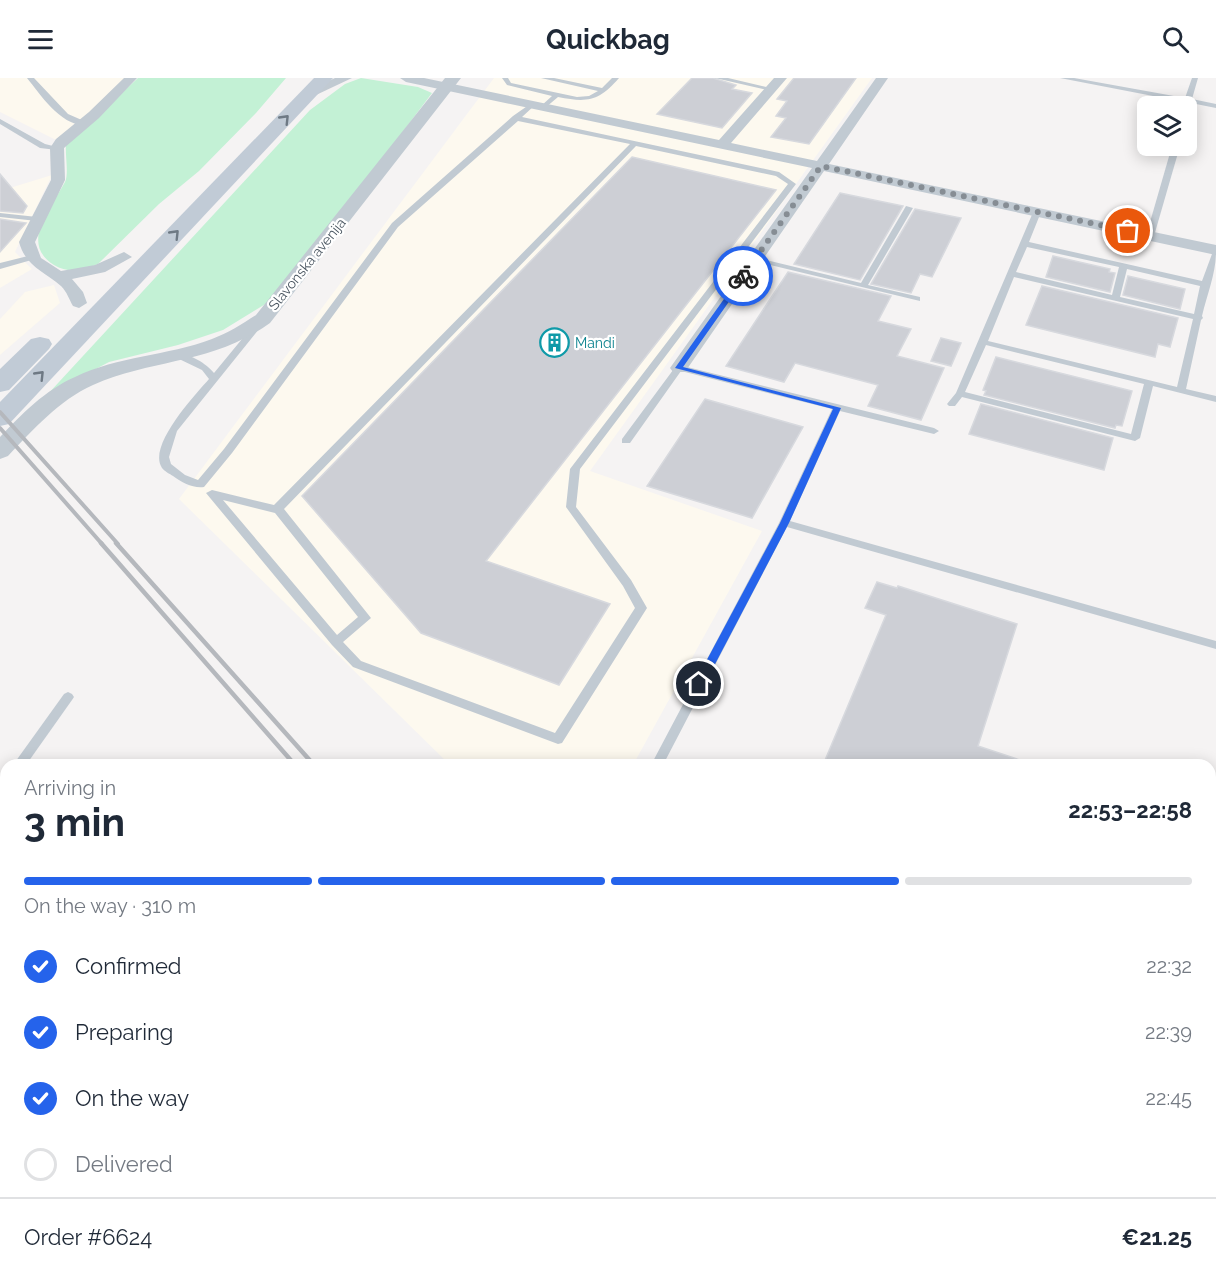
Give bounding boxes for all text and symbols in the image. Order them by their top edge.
icon: menu [24,23,57,56]
icon: search [1159,23,1192,56]
text: Quickbag [546,24,670,55]
map controls [1137,96,1197,156]
button: layers [1137,96,1197,156]
one-way arrow [278,116,289,126]
pin [1102,205,1153,256]
icon: bag [1111,214,1144,247]
street label: Slavonska avenija [265,215,349,313]
one-way arrow [168,231,179,241]
courier [713,246,773,306]
icon: bike [727,260,760,293]
building icon: Mandi [538,327,570,359]
place label: Mandi [575,335,615,351]
one-way arrow [33,372,44,383]
pin [673,658,724,709]
icon: home [682,667,715,700]
text: Arriving in [24,776,116,800]
text: 22:53–22:58 [1068,797,1192,823]
text: 3 min [24,799,125,845]
text: On the way · 310 m [24,894,196,918]
icon: check [24,950,57,983]
text: Confirmed [75,953,182,979]
text: 22:32 [1146,954,1192,978]
icon: check [24,1016,57,1049]
text: Preparing [75,1019,173,1045]
text: 22:39 [1145,1020,1192,1044]
icon: check [24,1082,57,1115]
text: On the way [75,1085,189,1111]
text: 22:45 [1146,1086,1192,1110]
text: Delivered [75,1151,173,1177]
text: Order #6624 [24,1224,152,1250]
text: €21.25 [1122,1224,1192,1250]

